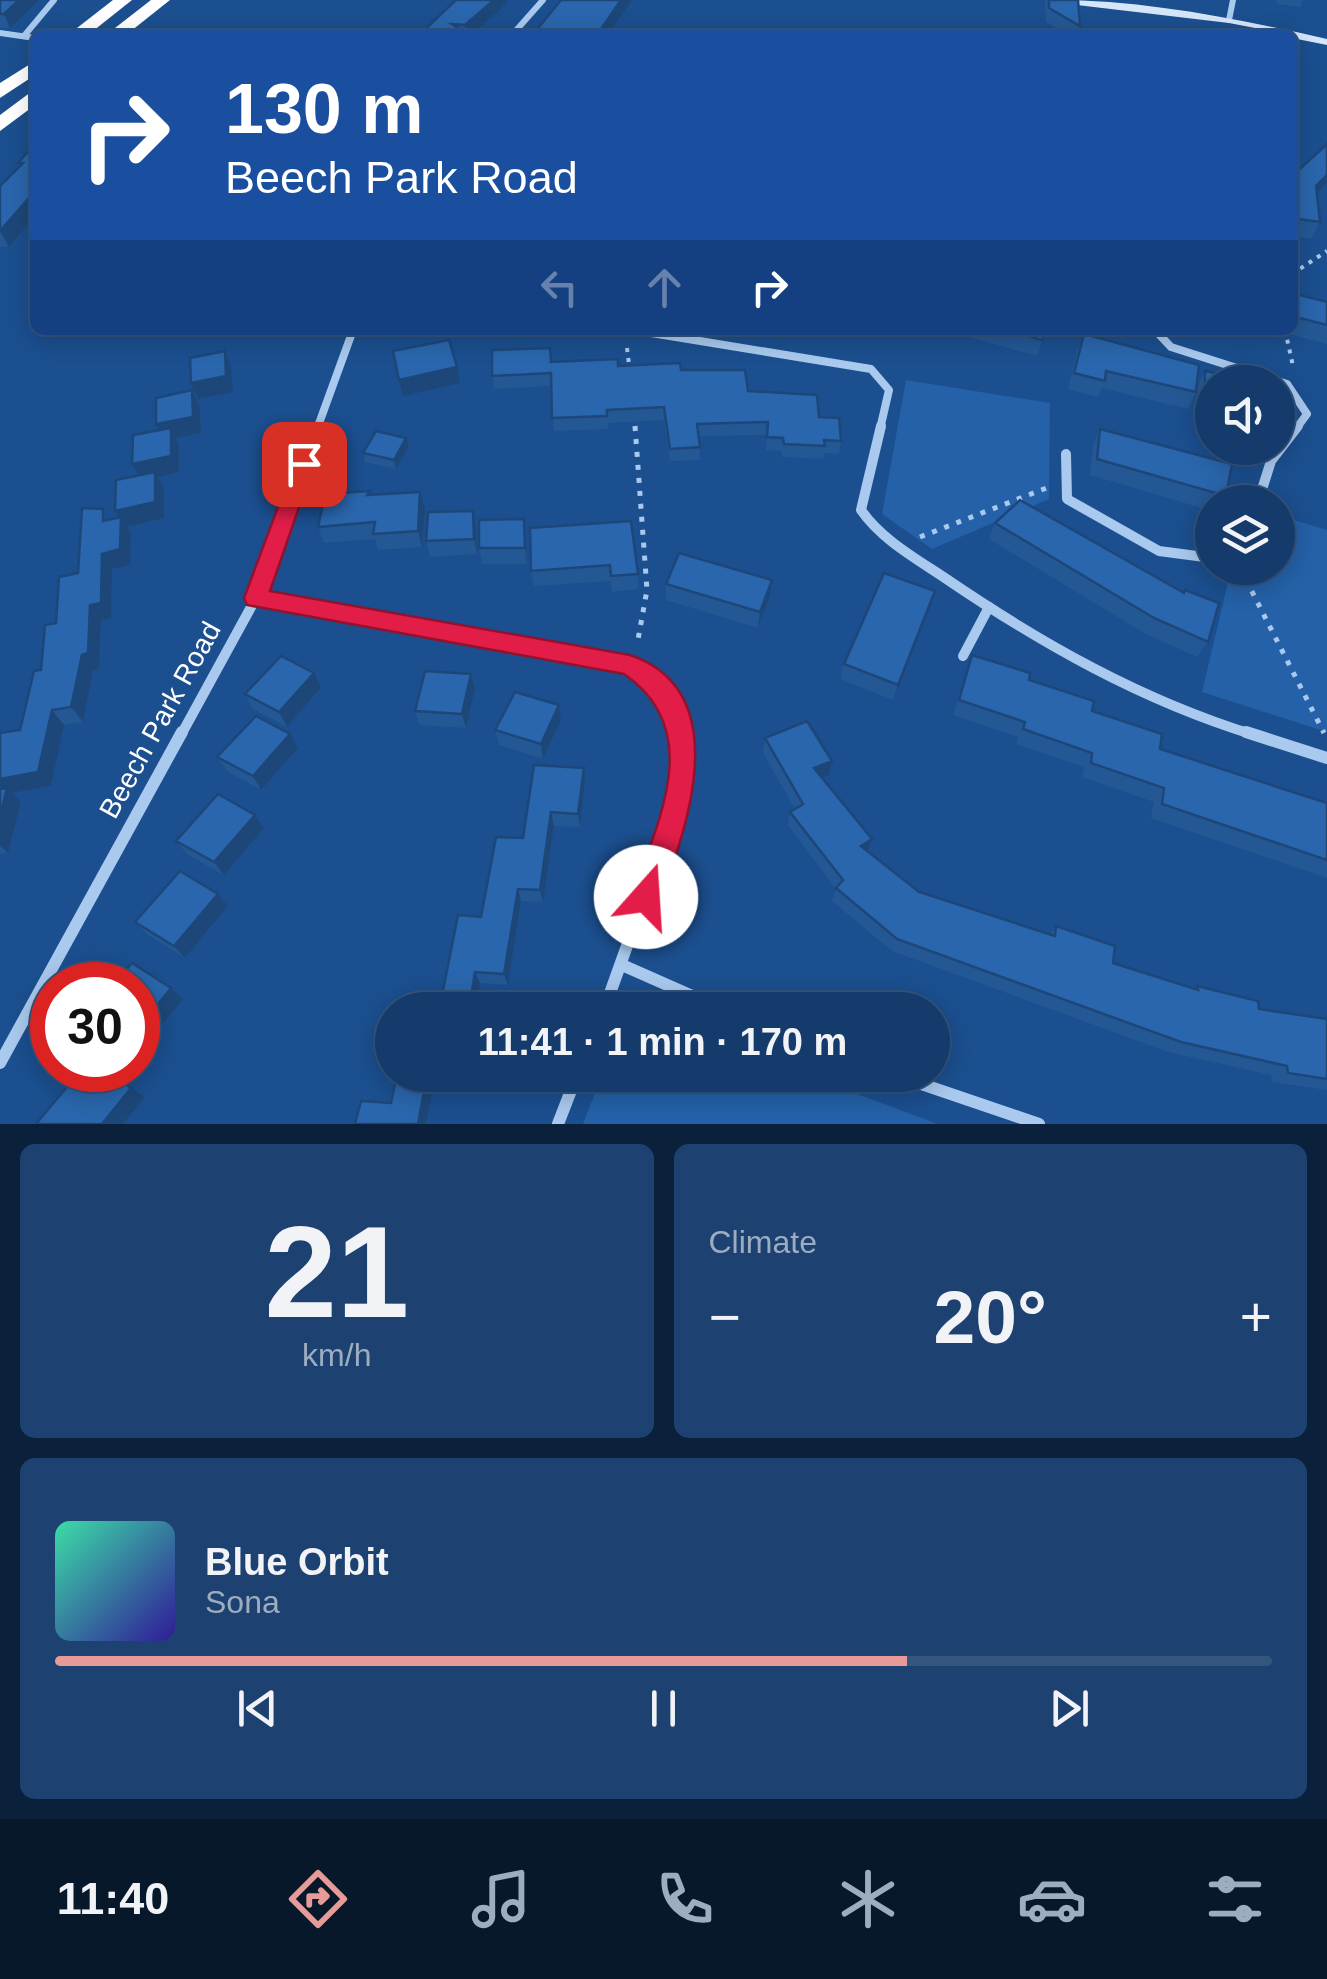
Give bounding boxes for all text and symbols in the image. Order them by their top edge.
icon: right [60,70,190,200]
text: 130 m [225,70,423,148]
text: Beech Park Road [225,152,578,203]
icon: left [532,260,587,315]
icon: ahead [637,260,692,315]
icon: right [742,260,797,315]
map controls [1195,365,1295,585]
button: sound [1195,365,1295,465]
pin [262,422,347,507]
icon: arrive [277,437,332,492]
button: layers [1195,485,1295,585]
street label: Beech Park Road [93,617,227,823]
position arrow [594,845,698,949]
speed limit sign: 30 [30,962,160,1092]
text: 11:41 · 1 min · 170 m [478,1021,847,1063]
text: 21 [264,1199,409,1345]
text: Climate [709,1224,817,1260]
text: 20° [934,1275,1047,1359]
text: − [709,1286,741,1348]
text: + [1240,1286,1272,1348]
text: km/h [302,1337,371,1373]
text: Blue Orbit [205,1541,389,1583]
text: Sona [205,1584,280,1620]
icon: previous [230,1681,285,1736]
icon: pause [636,1681,691,1736]
icon: next [1042,1681,1097,1736]
icon: directions [283,1864,353,1934]
icon: music [466,1864,536,1934]
icon: phone [650,1864,720,1934]
icon: climate [833,1864,903,1934]
icon: car [1017,1864,1087,1934]
icon: filters [1200,1864,1270,1934]
text: 11:40 [57,1873,169,1924]

